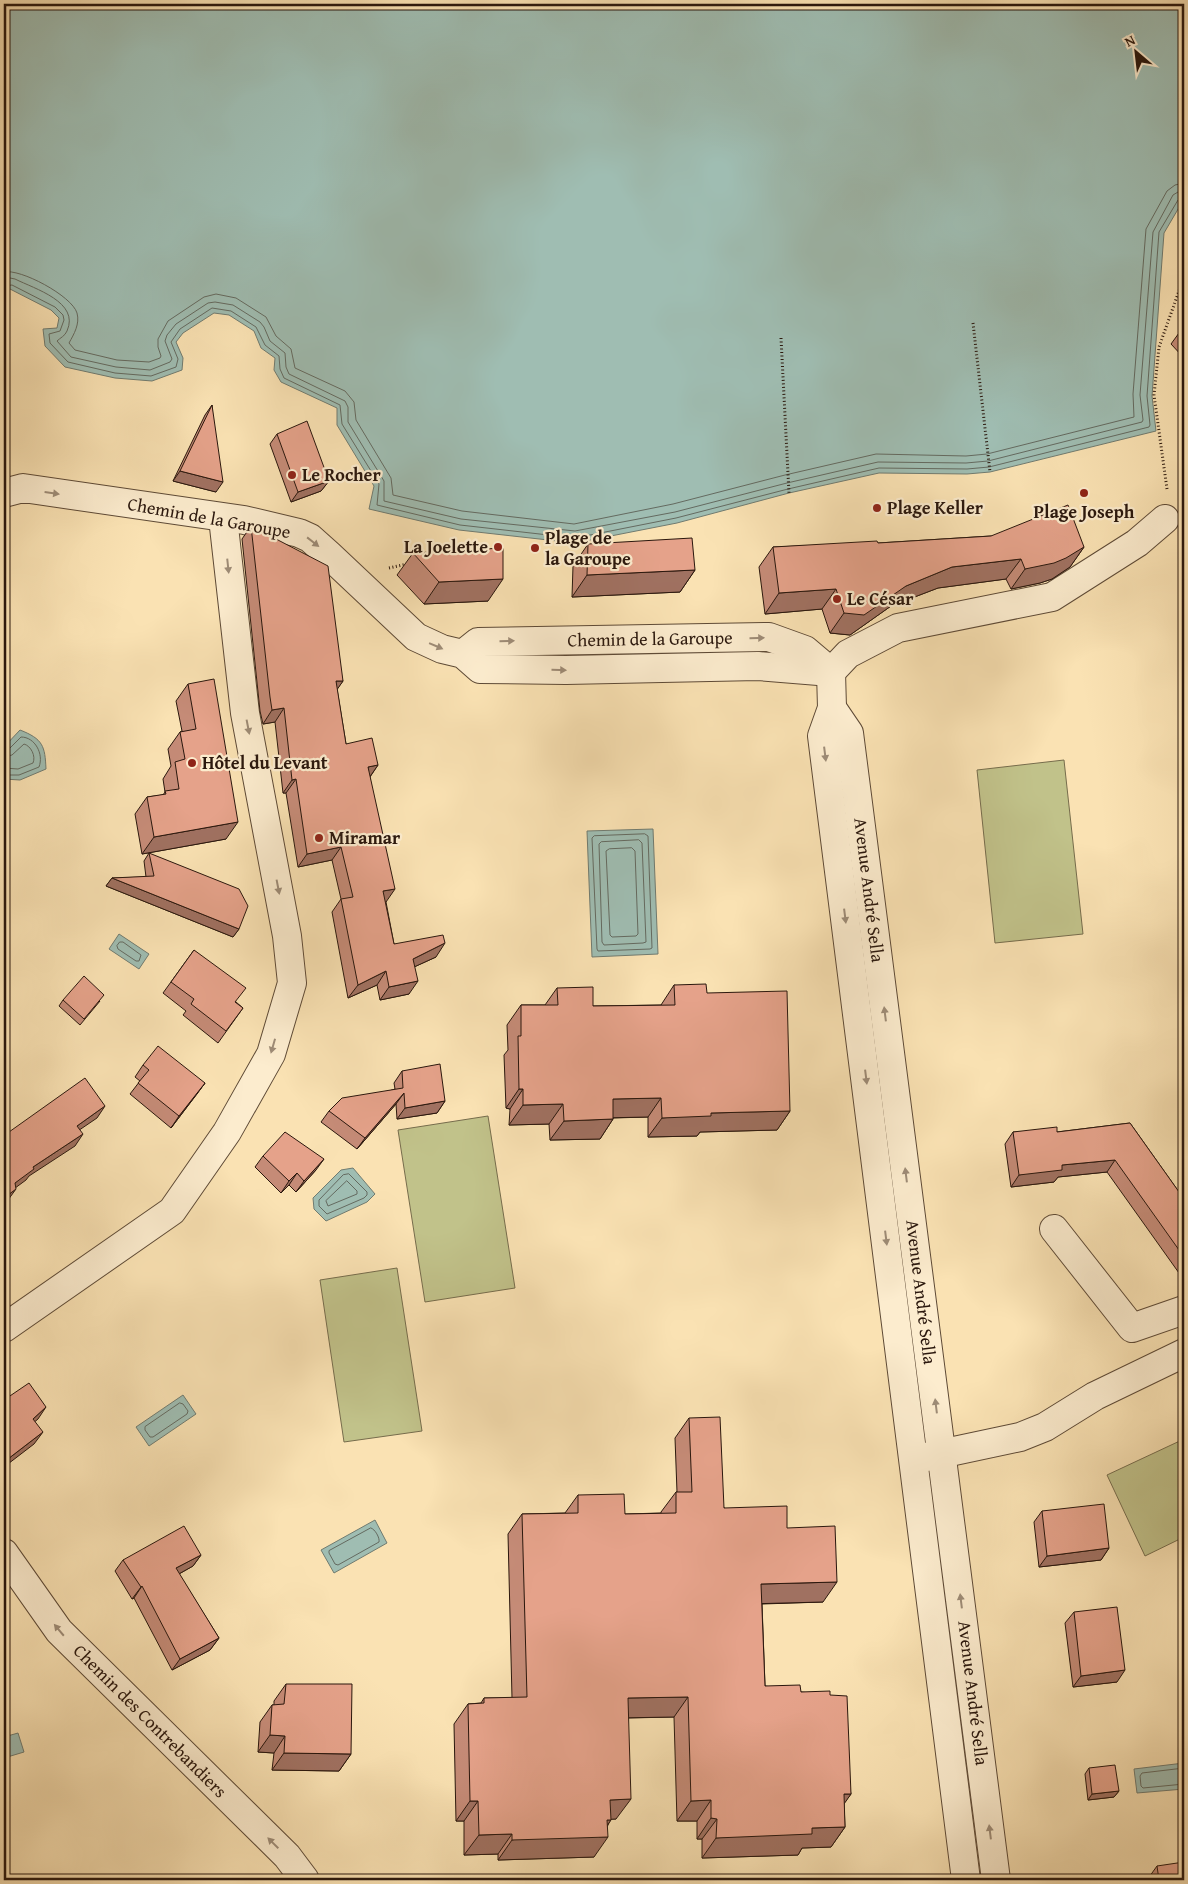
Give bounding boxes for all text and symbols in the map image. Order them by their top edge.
north arrow [1110,28,1160,78]
text: N [1121,29,1139,52]
place label: Le Rocher [302,461,381,488]
marker: Le Rocher [286,469,298,481]
marker: Plage Joseph [1078,487,1090,499]
one-way arrow [44,489,60,497]
street label: Chemin de la Garoupe [125,490,293,545]
place label: Plage Keller [887,494,984,521]
place label: Plage Joseph [1034,498,1135,525]
marker: Plage Keller [871,502,883,514]
place label: Plage de la Garoupe [545,524,631,572]
place label: La Joelette [404,533,488,560]
one-way arrow [306,536,319,547]
marker: La Joelette [492,541,504,553]
marker: Plage de la Garoupe [529,542,541,554]
one-way arrow [224,558,232,574]
place label: Le César [847,585,914,612]
marker: Le César [831,593,843,605]
street label: Chemin de la Garoupe [567,624,733,653]
one-way arrow [749,634,765,642]
one-way arrow [500,637,516,645]
one-way arrow [429,642,444,650]
one-way arrow [551,666,567,674]
one-way arrow [244,720,252,736]
one-way arrow [821,747,829,763]
place label: Hôtel du Levant [202,749,328,776]
marker: Hôtel du Levant [186,757,198,769]
street label: Avenue André Sella [847,816,892,964]
place label: Miramar [329,824,401,851]
marker: Miramar [313,832,325,844]
one-way arrow [274,879,282,895]
one-way arrow [841,908,849,924]
one-way arrow [881,1006,889,1022]
one-way arrow [269,1038,277,1053]
one-way arrow [862,1069,870,1085]
one-way arrow [902,1167,910,1183]
street label: Avenue André Sella [899,1218,944,1366]
one-way arrow [882,1230,890,1246]
one-way arrow [932,1398,940,1414]
one-way arrow [957,1593,965,1609]
street label: Avenue André Sella [951,1619,996,1767]
one-way arrow [53,1624,64,1637]
street label: Chemin des Contrebandiers [67,1638,233,1804]
one-way arrow [986,1824,994,1840]
one-way arrow [268,1837,280,1849]

